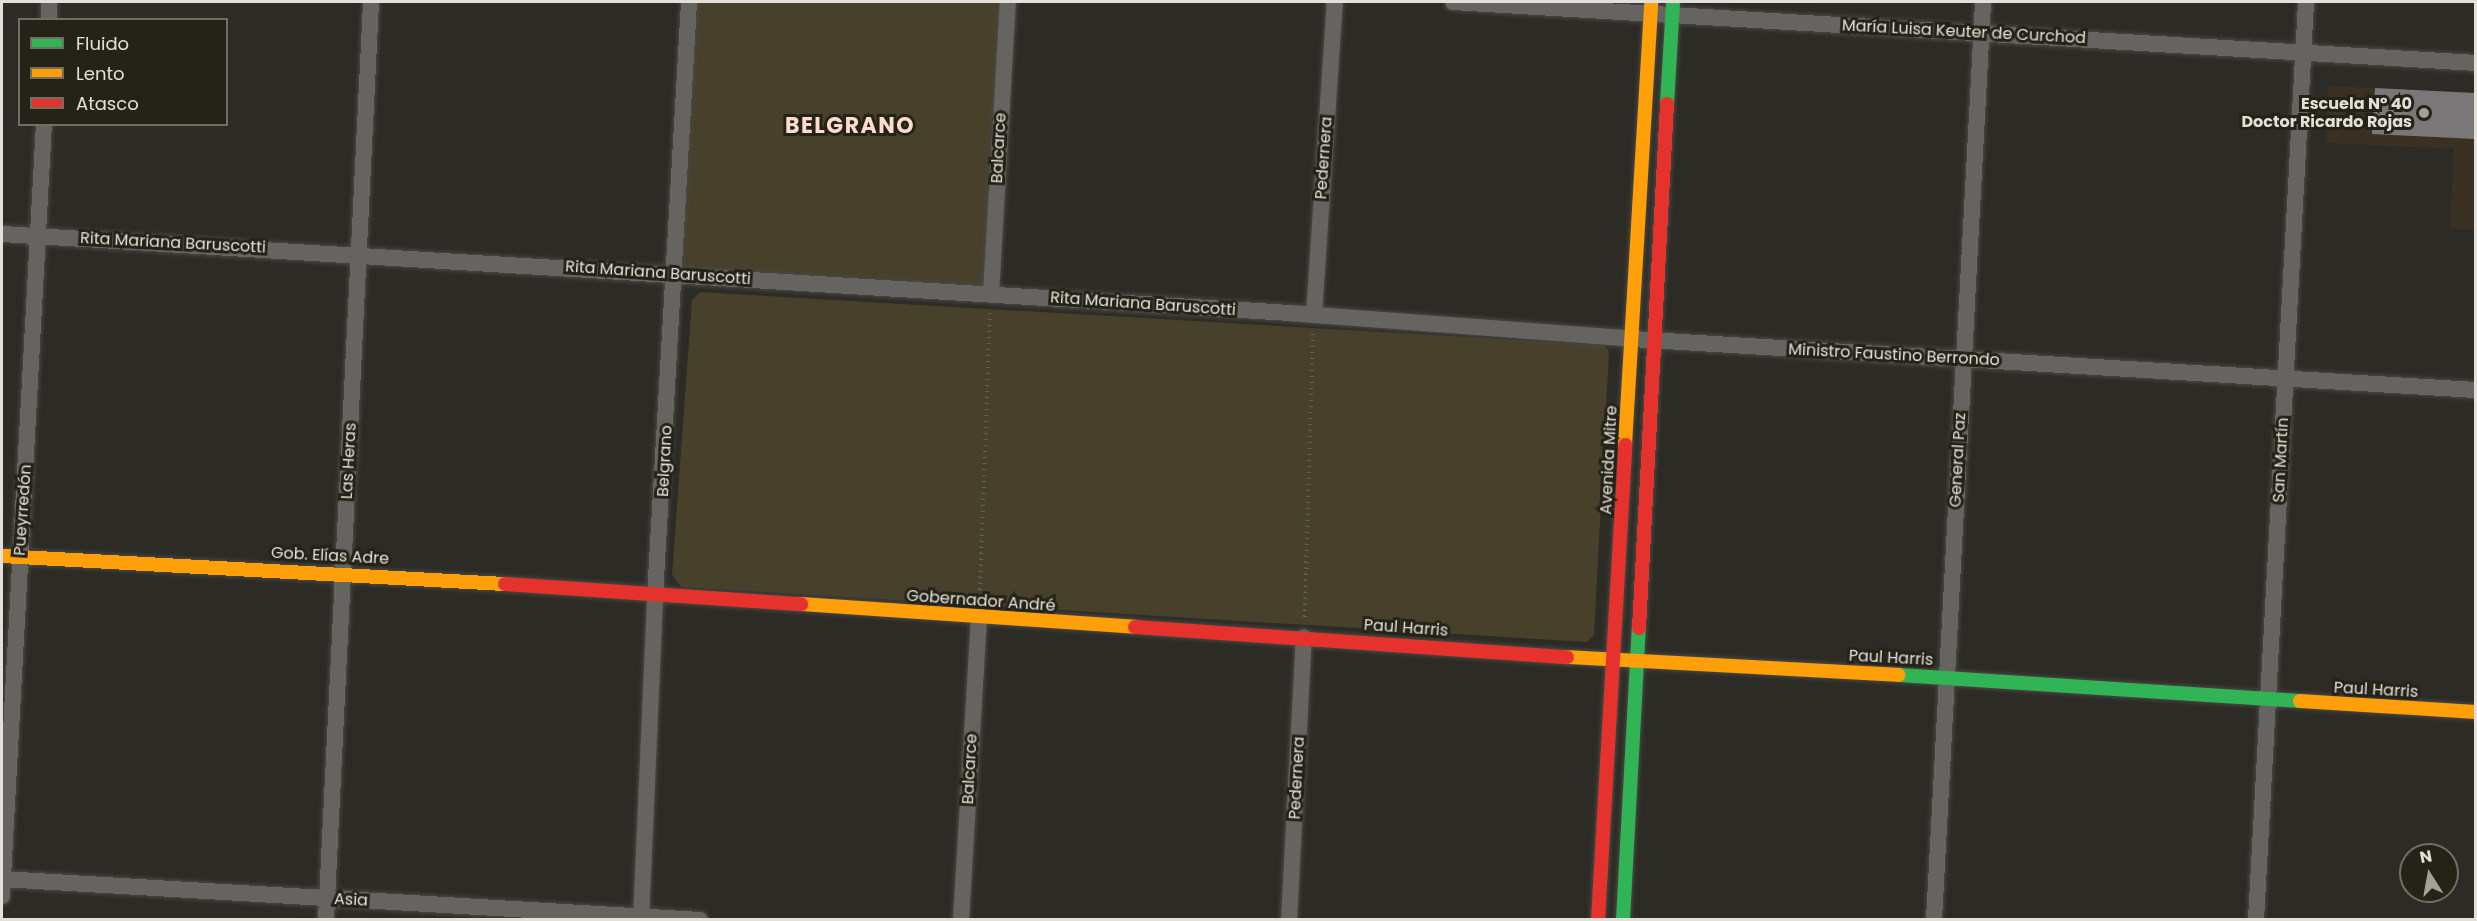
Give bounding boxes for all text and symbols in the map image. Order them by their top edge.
street label: María Luisa Keuter de Curchod [1841,16,2087,48]
legend [18,18,228,126]
text: Fluido [76,31,129,56]
text: Lento [76,61,125,86]
text: Atasco [76,91,139,116]
place label: Escuela N° 40 Doctor Ricardo Rojas [2241,94,2412,132]
marker: Escuela N° 40 Doctor Ricardo Rojas [2417,106,2431,120]
street label: Balcarce [988,112,1010,184]
district label: BELGRANO [785,113,915,139]
street label: Pedernera [1312,116,1336,200]
street label: Rita Mariana Baruscotti [80,229,266,257]
street label: Rita Mariana Baruscotti [565,257,751,289]
street label: Rita Mariana Baruscotti [1050,288,1236,320]
street label: Ministro Faustino Berrondo [1788,340,2000,370]
street label: Avenida Mitre [1597,405,1621,515]
street label: General Paz [1946,412,1970,508]
street label: San Martín [2269,417,2293,503]
street label: Las Heras [337,422,361,500]
street label: Belgrano [654,425,676,497]
street label: Pueyrredón [10,464,36,556]
street label: Gob. Elías Adre [271,543,389,569]
street label: Gobernador André [906,586,1056,616]
street label: Paul Harris [1363,615,1449,641]
street label: Paul Harris [1848,646,1934,670]
street label: Paul Harris [2333,678,2419,702]
street label: Balcarce [959,733,981,805]
street label: Pedernera [1285,736,1309,820]
north arrow [2399,843,2459,903]
text: N [2418,844,2434,869]
street label: Asia [334,890,368,910]

